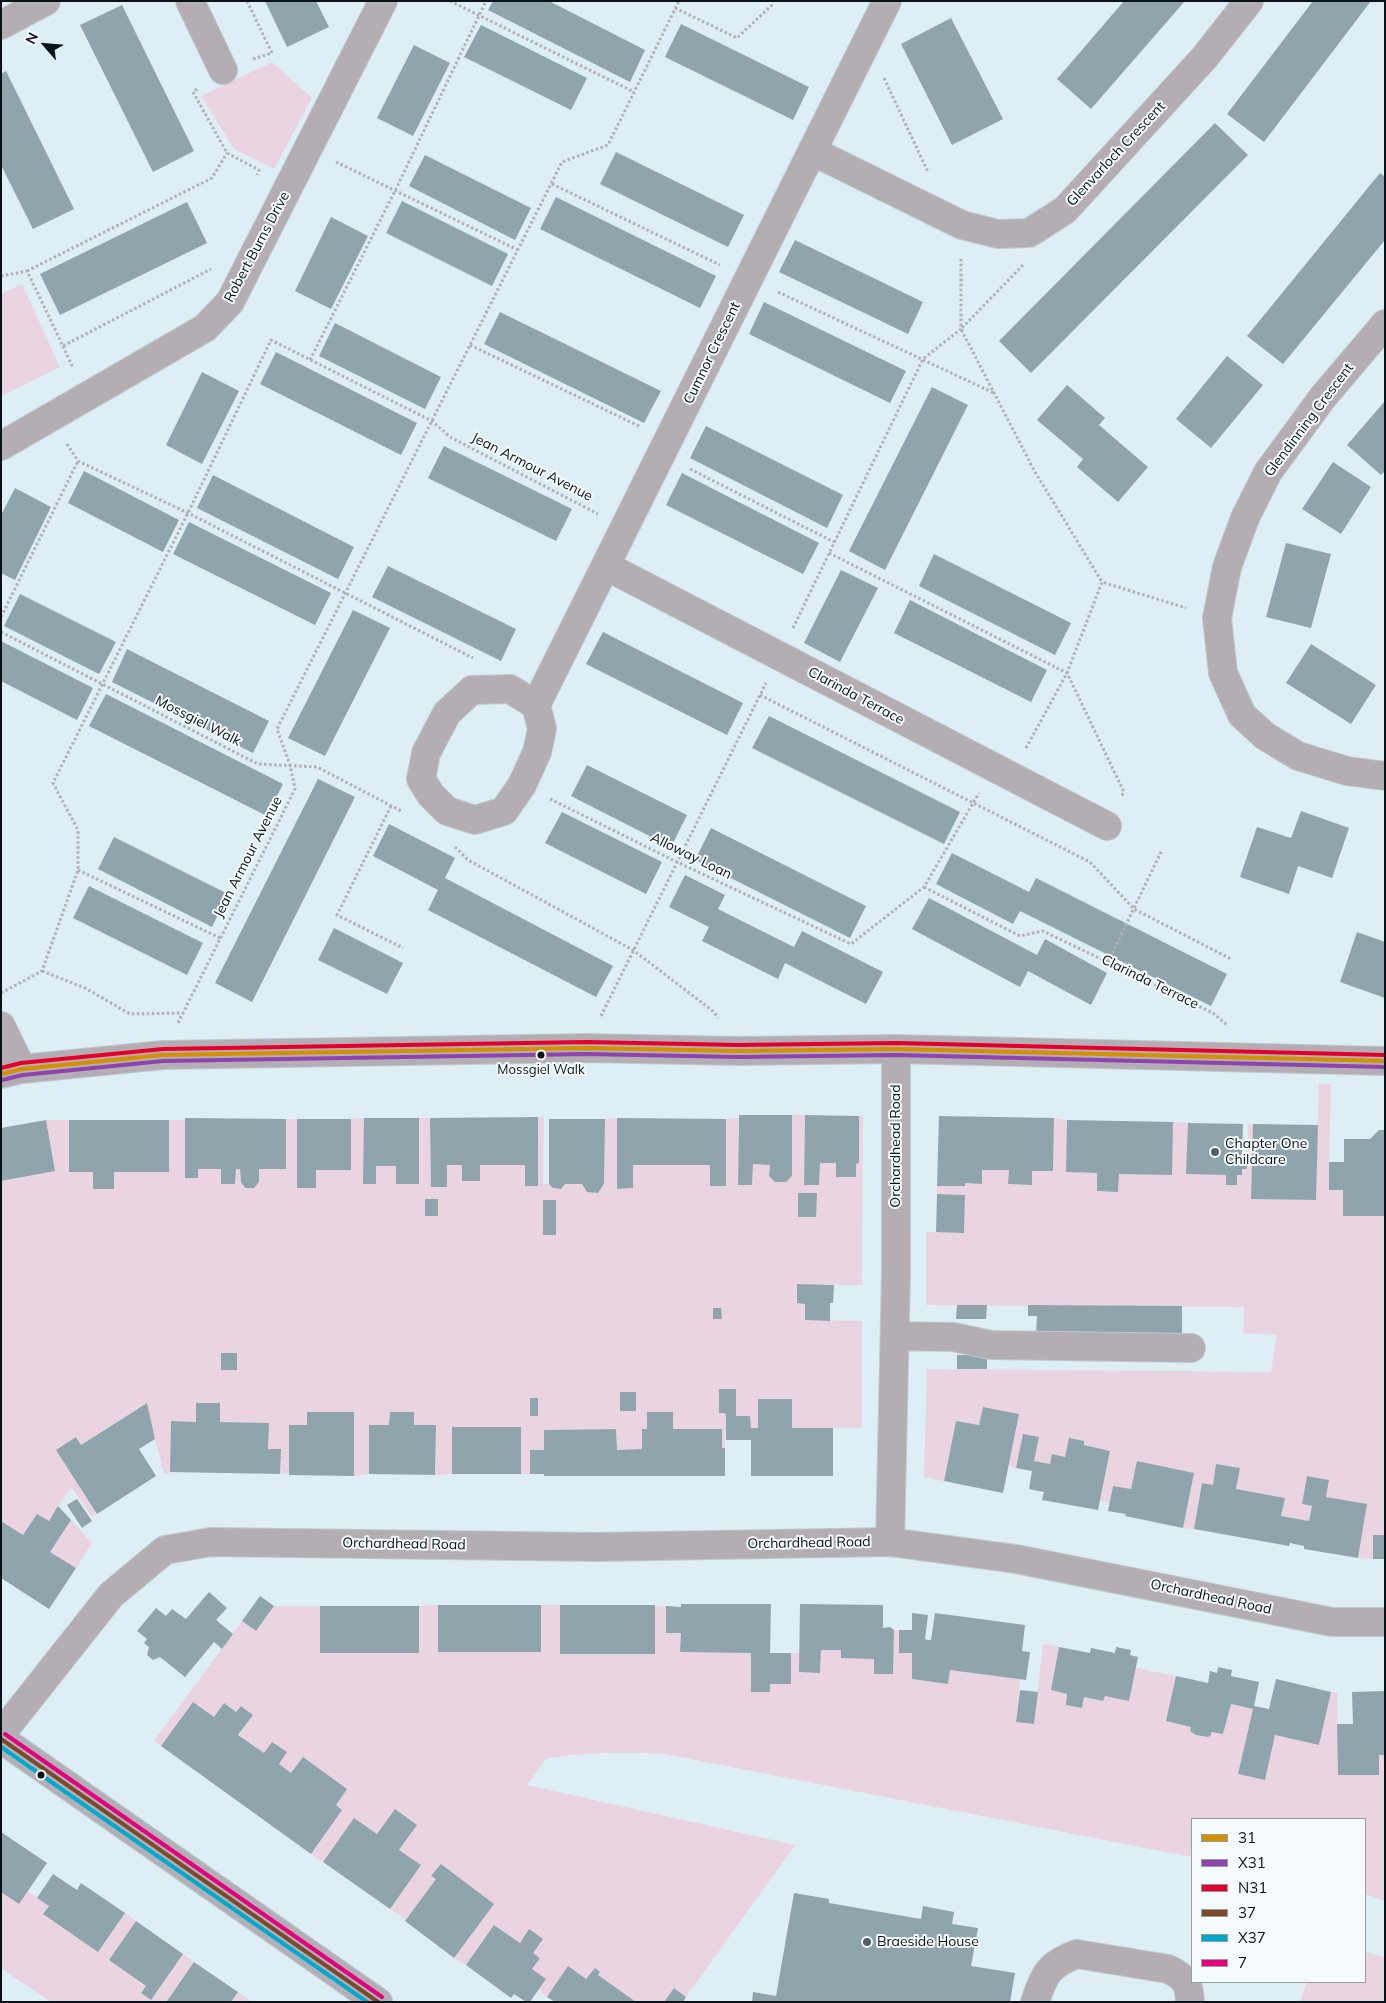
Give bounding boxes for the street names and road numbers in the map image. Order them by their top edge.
street label: Glenvarloch Crescent [1063,98,1169,210]
street label: Robert Burns Drive [221,189,293,305]
street label: Cumnor Crescent [680,299,744,407]
street label: Glendinning Crescent [1261,360,1357,480]
street label: Jean Armour Avenue [469,429,595,505]
street label: Clarinda Terrace [805,664,907,728]
street label: Mossgiel Walk [152,692,244,750]
street label: Jean Armour Avenue [210,794,286,920]
street label: Alloway Loan [648,829,734,883]
street label: Clarinda Terrace [1099,951,1201,1013]
street label: Orchardhead Road [888,1084,904,1208]
street label: Orchardhead Road [747,1534,871,1552]
street label: Orchardhead Road [342,1535,466,1553]
street label: Orchardhead Road [1149,1576,1273,1618]

